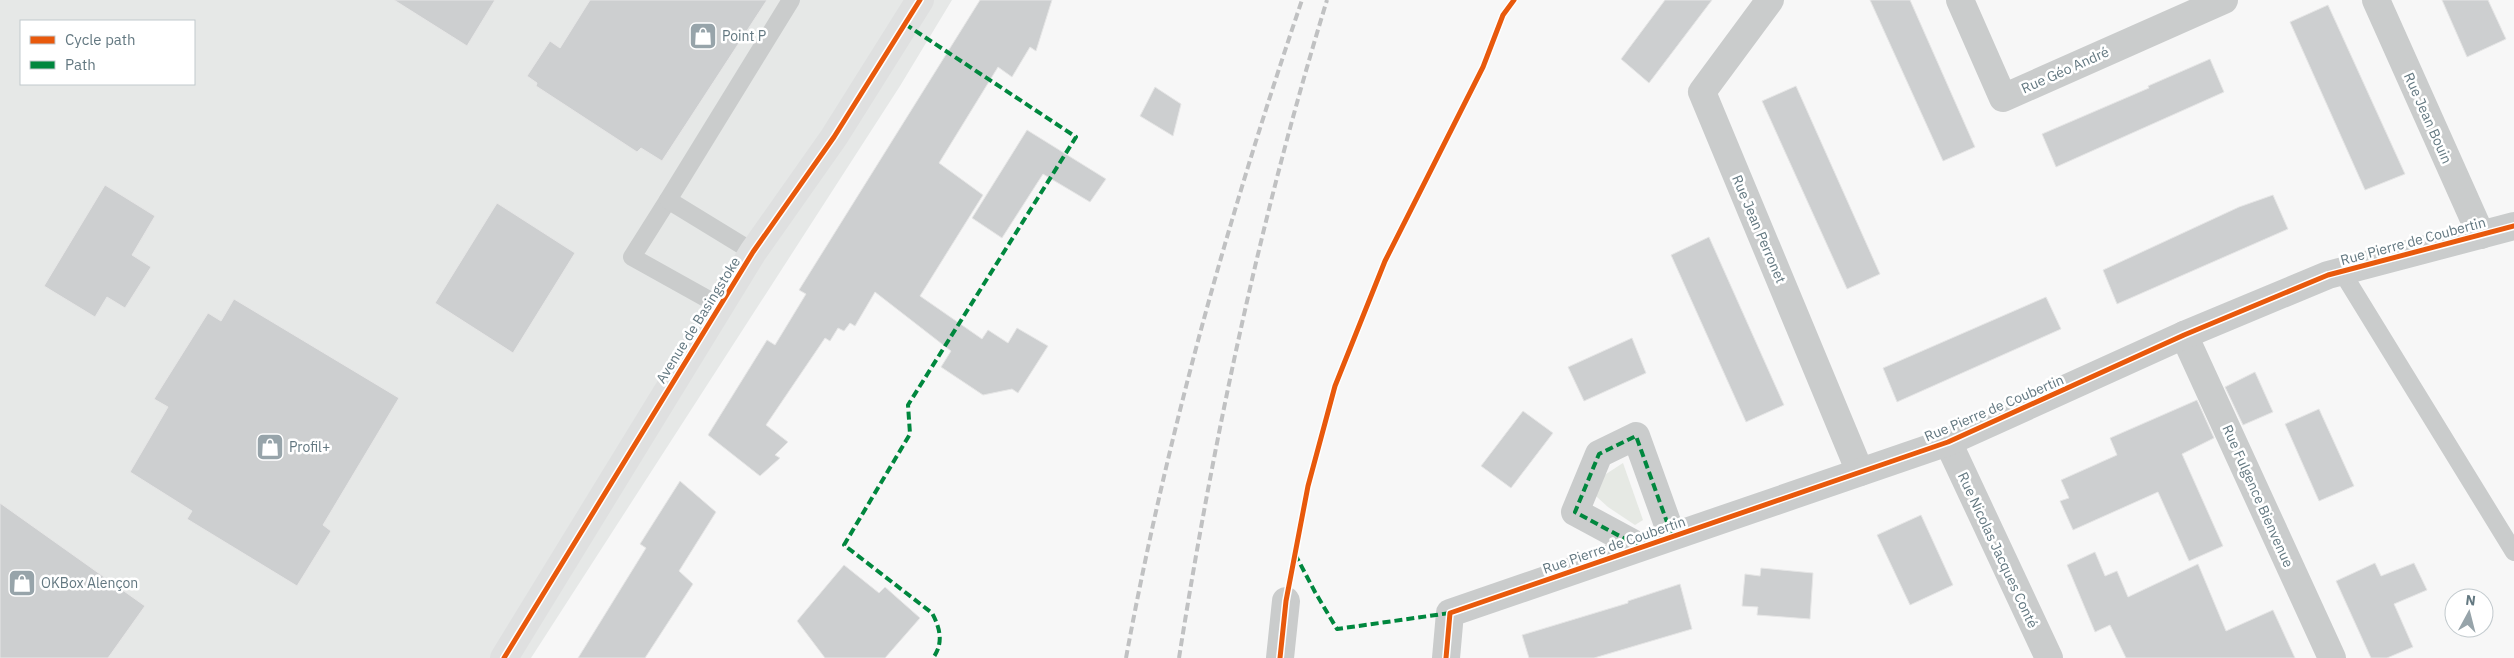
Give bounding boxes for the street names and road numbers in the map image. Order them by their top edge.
street label: Rue Géo André [2018,42,2112,97]
street label: Rue Jean Bouin [2400,70,2456,166]
street label: Rue Jean Perronet [1728,172,1790,286]
street label: Rue Pierre de Coubertin [2338,213,2488,269]
street label: Avenue de Basingstoke [652,253,744,387]
street label: Rue Pierre de Coubertin [1922,370,2066,446]
street label: Rue Fulgence Bienvenue [2218,422,2298,570]
street label: Rue Nicolas Jacques Conté [1954,469,2042,631]
street label: Rue Pierre de Coubertin [1540,512,1688,578]

